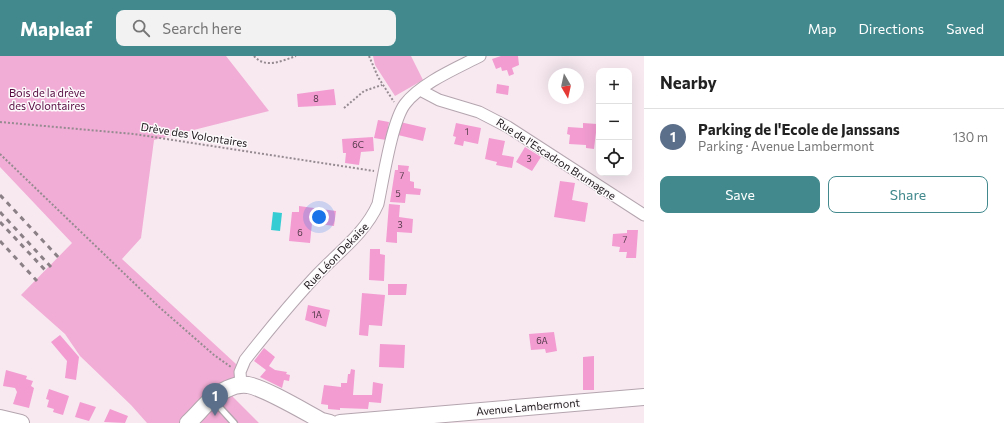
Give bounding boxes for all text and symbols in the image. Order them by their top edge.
search box [116,10,396,46]
text: Mapleaf [20,17,92,40]
icon: search [130,17,152,39]
text: Search here [162,19,242,37]
text: Map [808,20,837,37]
text: Directions [859,20,924,37]
text: Saved [946,20,984,37]
north arrow [548,68,584,104]
map controls [596,68,632,176]
button: + [596,68,632,104]
text: Nearby [660,72,717,93]
park label: Bois de la drève des Volontaires [9,86,85,112]
house number: 8 [313,93,319,104]
button: − [596,104,632,140]
street label: Rue de l'Escadron Brumagne [494,115,619,202]
street label: Drève des Volontaires [140,120,248,149]
text: Parking de l'Ecole de Janssans [698,120,900,138]
house number: 1 [465,126,469,137]
text: 1 [670,129,676,145]
text: 130 m [953,129,988,145]
text: Parking · Avenue Lambermont [698,138,874,154]
house number: 6C [352,139,364,150]
button: locate [596,140,632,176]
house number: 3 [526,153,532,164]
house number: 7 [400,170,405,181]
button: Save [660,176,820,213]
button: Share [828,176,988,213]
house number: 5 [395,188,401,199]
your location [309,207,329,227]
street label: Rue Léon Dekaise [301,219,371,292]
house number: 3 [397,219,403,230]
house number: 6 [297,227,303,238]
house number: 7 [623,234,628,245]
house number: 1A [312,309,322,320]
house number: 6A [536,335,548,346]
pin: 1 [202,383,228,416]
street label: Avenue Lambermont [476,395,581,418]

